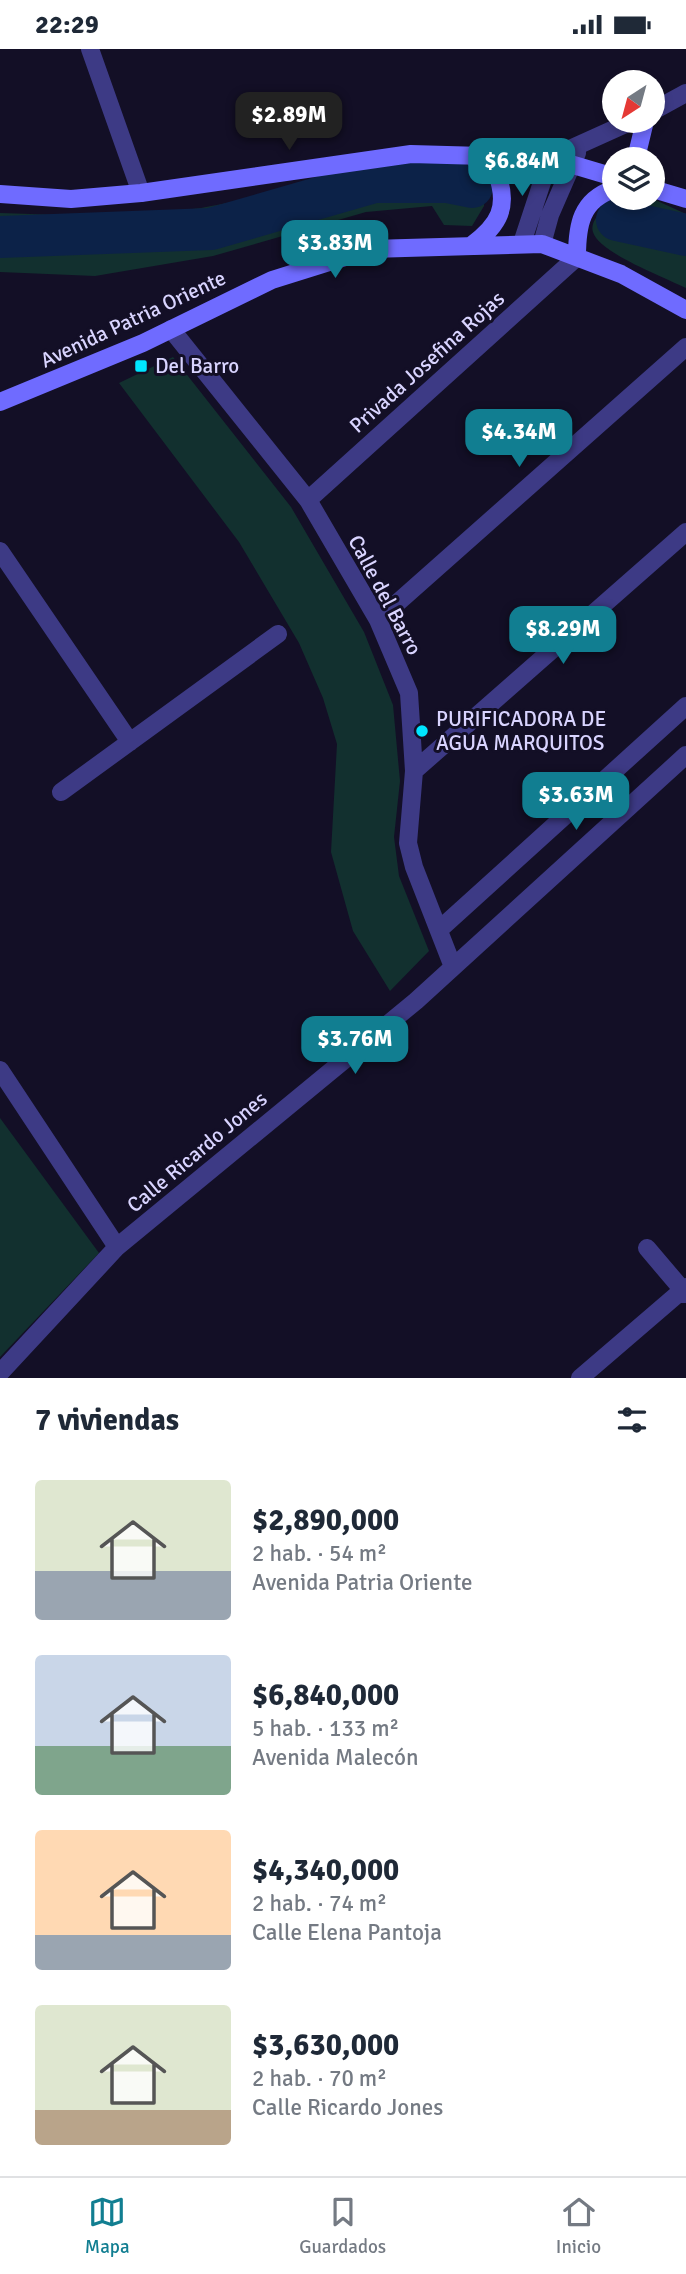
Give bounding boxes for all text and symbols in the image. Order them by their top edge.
text: 22:29 [35,9,99,41]
north arrow [602,70,665,133]
map controls [602,70,665,210]
pin: $2.89M [232,92,346,152]
text: $2.89M [251,100,327,129]
pin: $6.84M [465,139,579,198]
text: $6.84M [484,146,560,175]
button: layers [602,147,665,210]
pin: $3.83M [278,221,392,280]
text: $3.83M [297,228,373,257]
street label: Avenida Patria Oriente [36,265,230,373]
street label: Privada Josefina Rojas [344,286,510,438]
place label: Del Barro [155,353,239,379]
marker: Del Barro [133,358,149,374]
pin: $4.34M [462,409,576,469]
text: $4.34M [481,417,557,446]
street label: Calle del Barro [343,531,427,659]
pin: $8.29M [506,607,620,666]
text: $8.29M [525,614,601,643]
place label: PURIFICADORA DE AGUA MARQUITOS [436,706,606,756]
marker: PURIFICADORA DE AGUA MARQUITOS [414,723,430,739]
pin: $3.63M [519,773,633,832]
text: $3.63M [538,780,614,809]
pin: $3.76M [298,1017,412,1076]
text: $3.76M [317,1024,393,1053]
street label: Calle Ricardo Jones [122,1086,272,1218]
icon: filters [613,1401,651,1439]
text: 7 viviendas [35,1402,179,1439]
text: $2,890,000 [252,1502,399,1539]
icon: home [91,1508,175,1592]
text: 2 hab. · 54 m² [252,1539,387,1568]
text: Avenida Patria Oriente [252,1568,473,1597]
text: $6,840,000 [252,1677,399,1714]
icon: home [91,1683,175,1767]
text: 5 hab. · 133 m² [252,1714,399,1743]
text: Avenida Malecón [252,1743,419,1772]
text: $4,340,000 [252,1852,399,1889]
icon: home [91,1858,175,1942]
text: 2 hab. · 74 m² [252,1889,387,1918]
text: Calle Elena Pantoja [252,1918,442,1947]
text: $3,630,000 [252,2027,399,2064]
icon: home [91,2033,175,2117]
text: 2 hab. · 70 m² [252,2064,387,2093]
text: Calle Ricardo Jones [252,2093,443,2122]
tab: Mapa [85,2193,130,2259]
tab: Guardados [299,2193,386,2259]
tab: Inicio [556,2193,601,2259]

